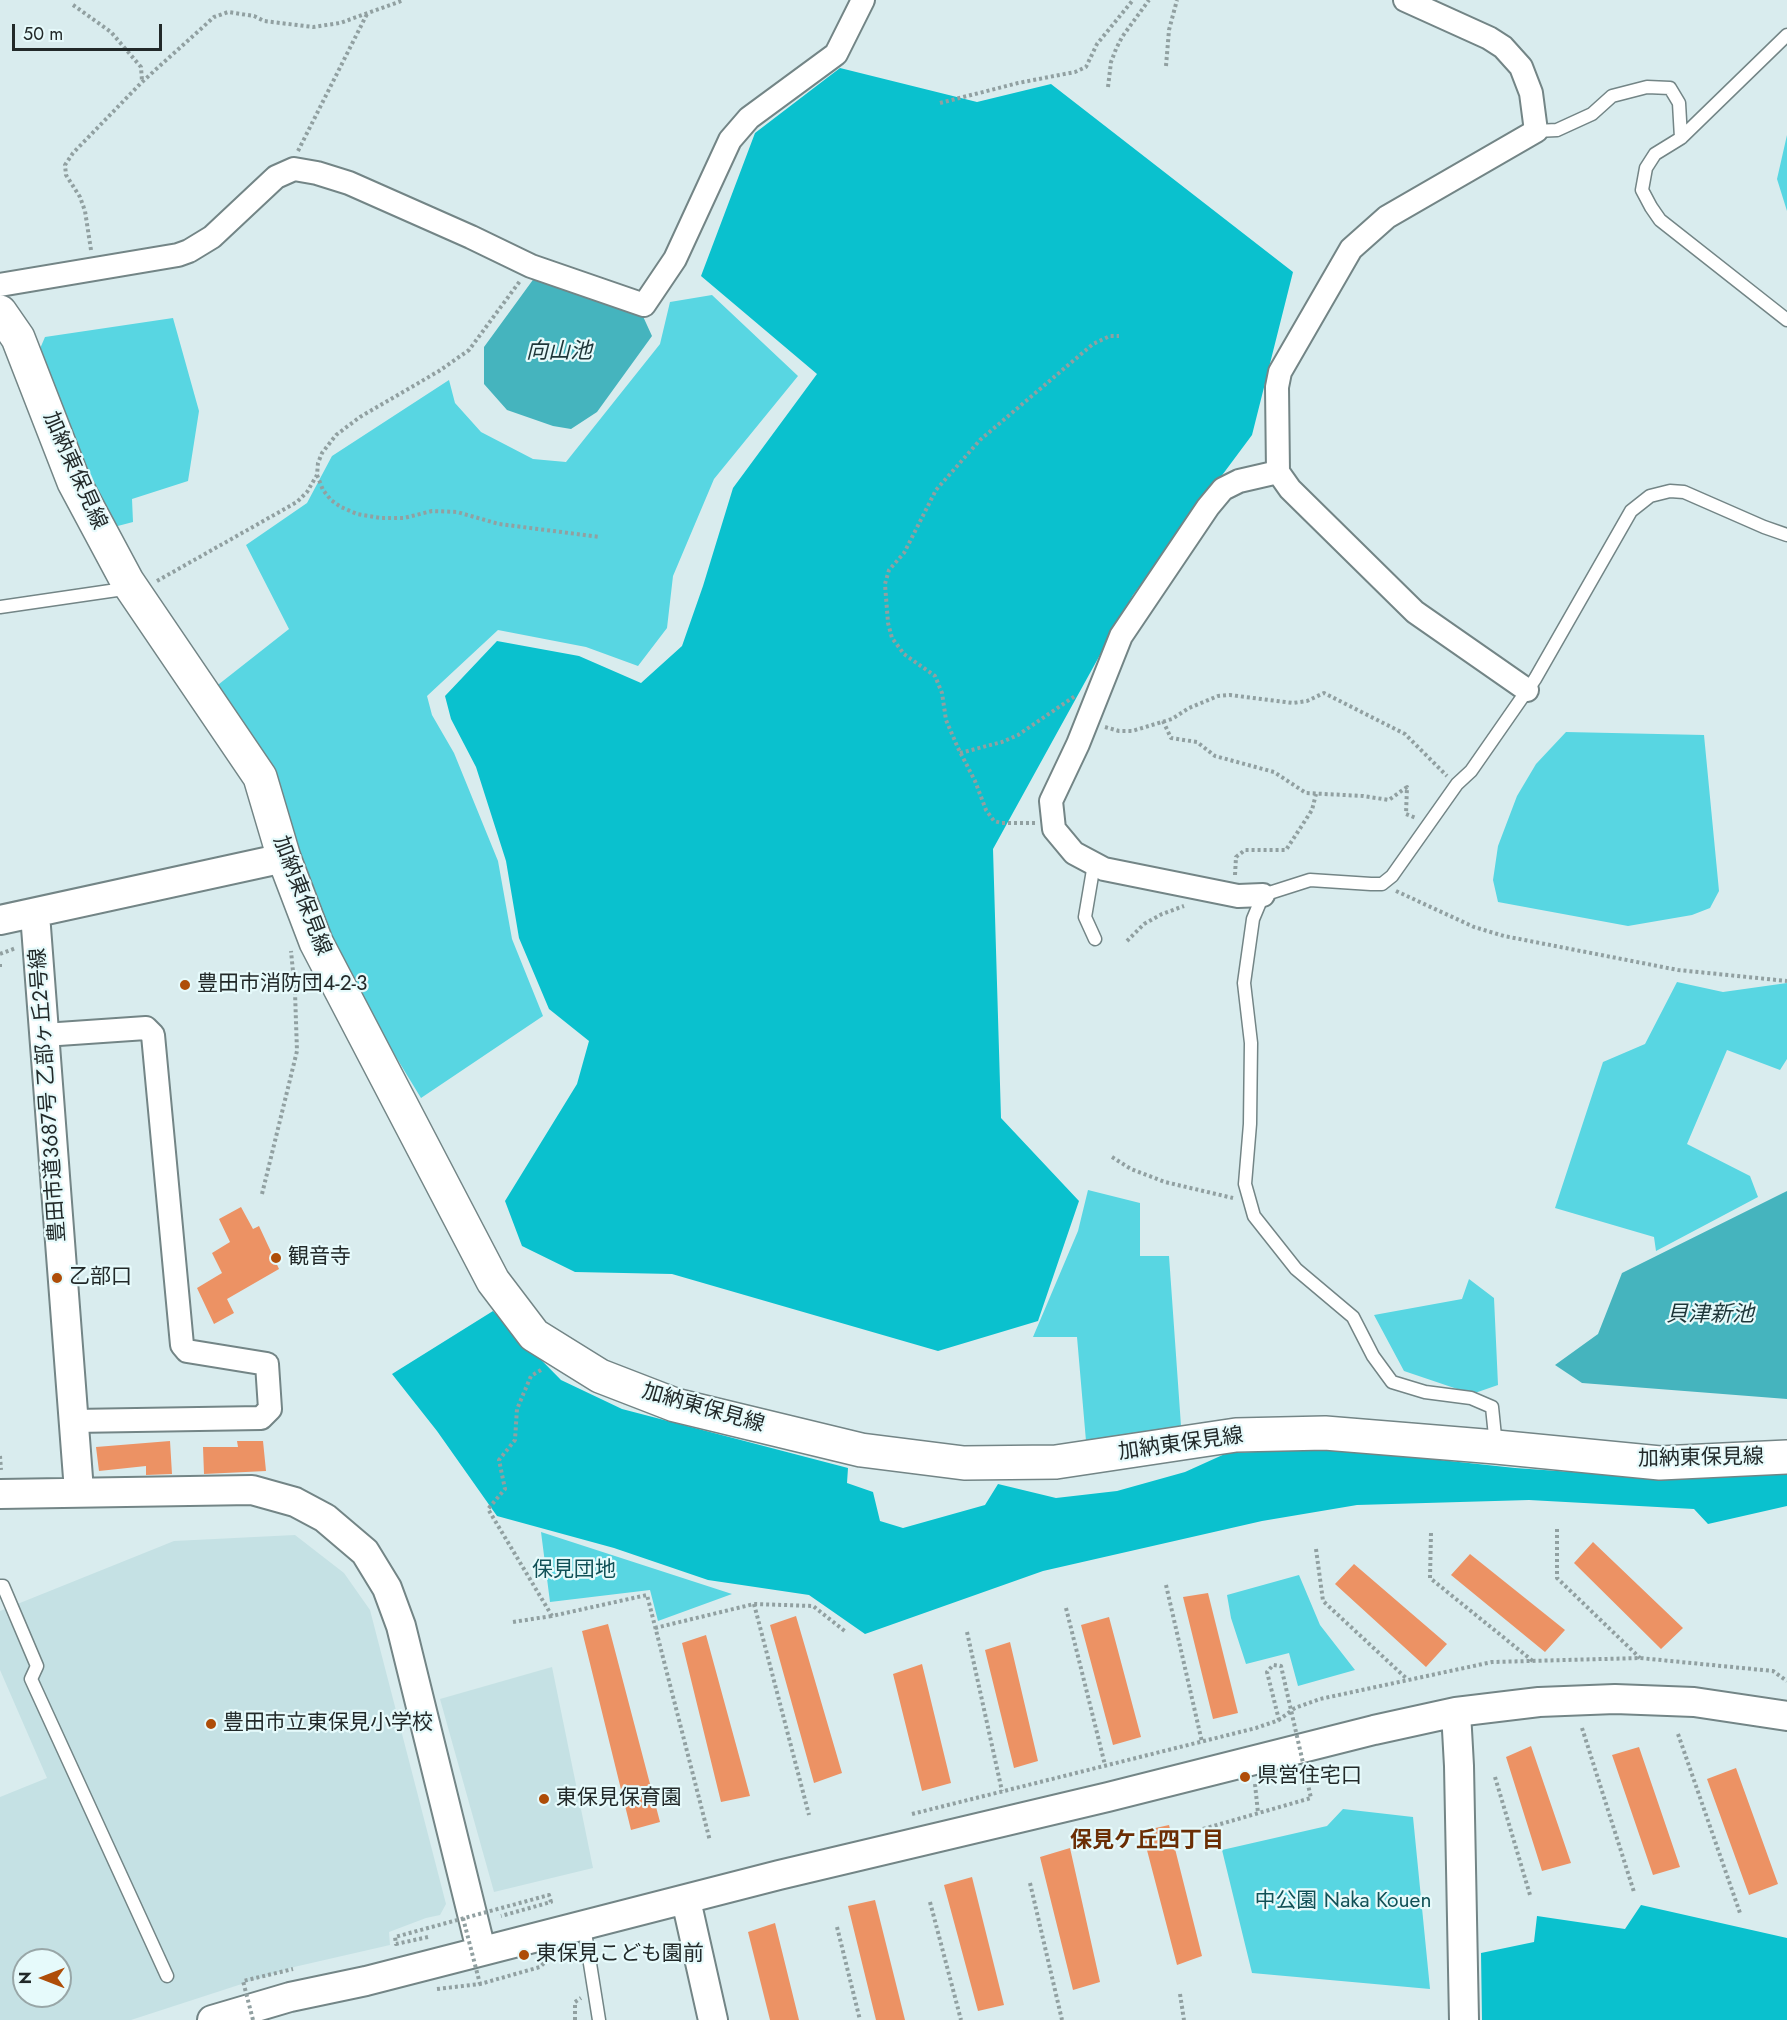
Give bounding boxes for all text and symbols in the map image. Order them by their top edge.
scale bar [15,12,165,50]
text: 50 m [23,21,63,47]
water label: 向山池 [526,340,592,366]
street label: 加納東保見線 [37,408,111,534]
street label: 加納東保見線 [267,833,335,959]
street label: 豊田市道3687号 乙部ヶ丘2号線 [26,947,72,1243]
place label: 豊田市消防団4-2-3 [197,972,367,998]
marker: 豊田市消防団4-2-3 [178,978,192,992]
place label: 観音寺 [288,1245,351,1271]
marker: 観音寺 [269,1251,283,1265]
place label: 乙部口 [69,1265,132,1291]
marker: 乙部口 [50,1271,64,1285]
water label: 貝津新池 [1666,1303,1754,1329]
street label: 加納東保見線 [639,1380,767,1438]
street label: 加納東保見線 [1117,1424,1245,1466]
street label: 加納東保見線 [1638,1445,1764,1473]
park label: 保見団地 [532,1558,616,1584]
place label: 豊田市立東保見小学校 [223,1711,433,1737]
marker: 豊田市立東保見小学校 [204,1717,218,1731]
place label: 県営住宅口 [1257,1764,1362,1790]
marker: 県営住宅口 [1238,1770,1252,1784]
place label: 東保見保育園 [556,1786,682,1812]
marker: 東保見保育園 [537,1792,551,1806]
district label: 保見ケ丘四丁目 [1070,1829,1224,1855]
park label: 中公園 Naka Kouen [1255,1889,1431,1915]
place label: 東保見こども園前 [536,1942,704,1968]
north arrow [12,1948,72,2008]
marker: 東保見こども園前 [517,1948,531,1962]
text: N [14,1972,37,1984]

